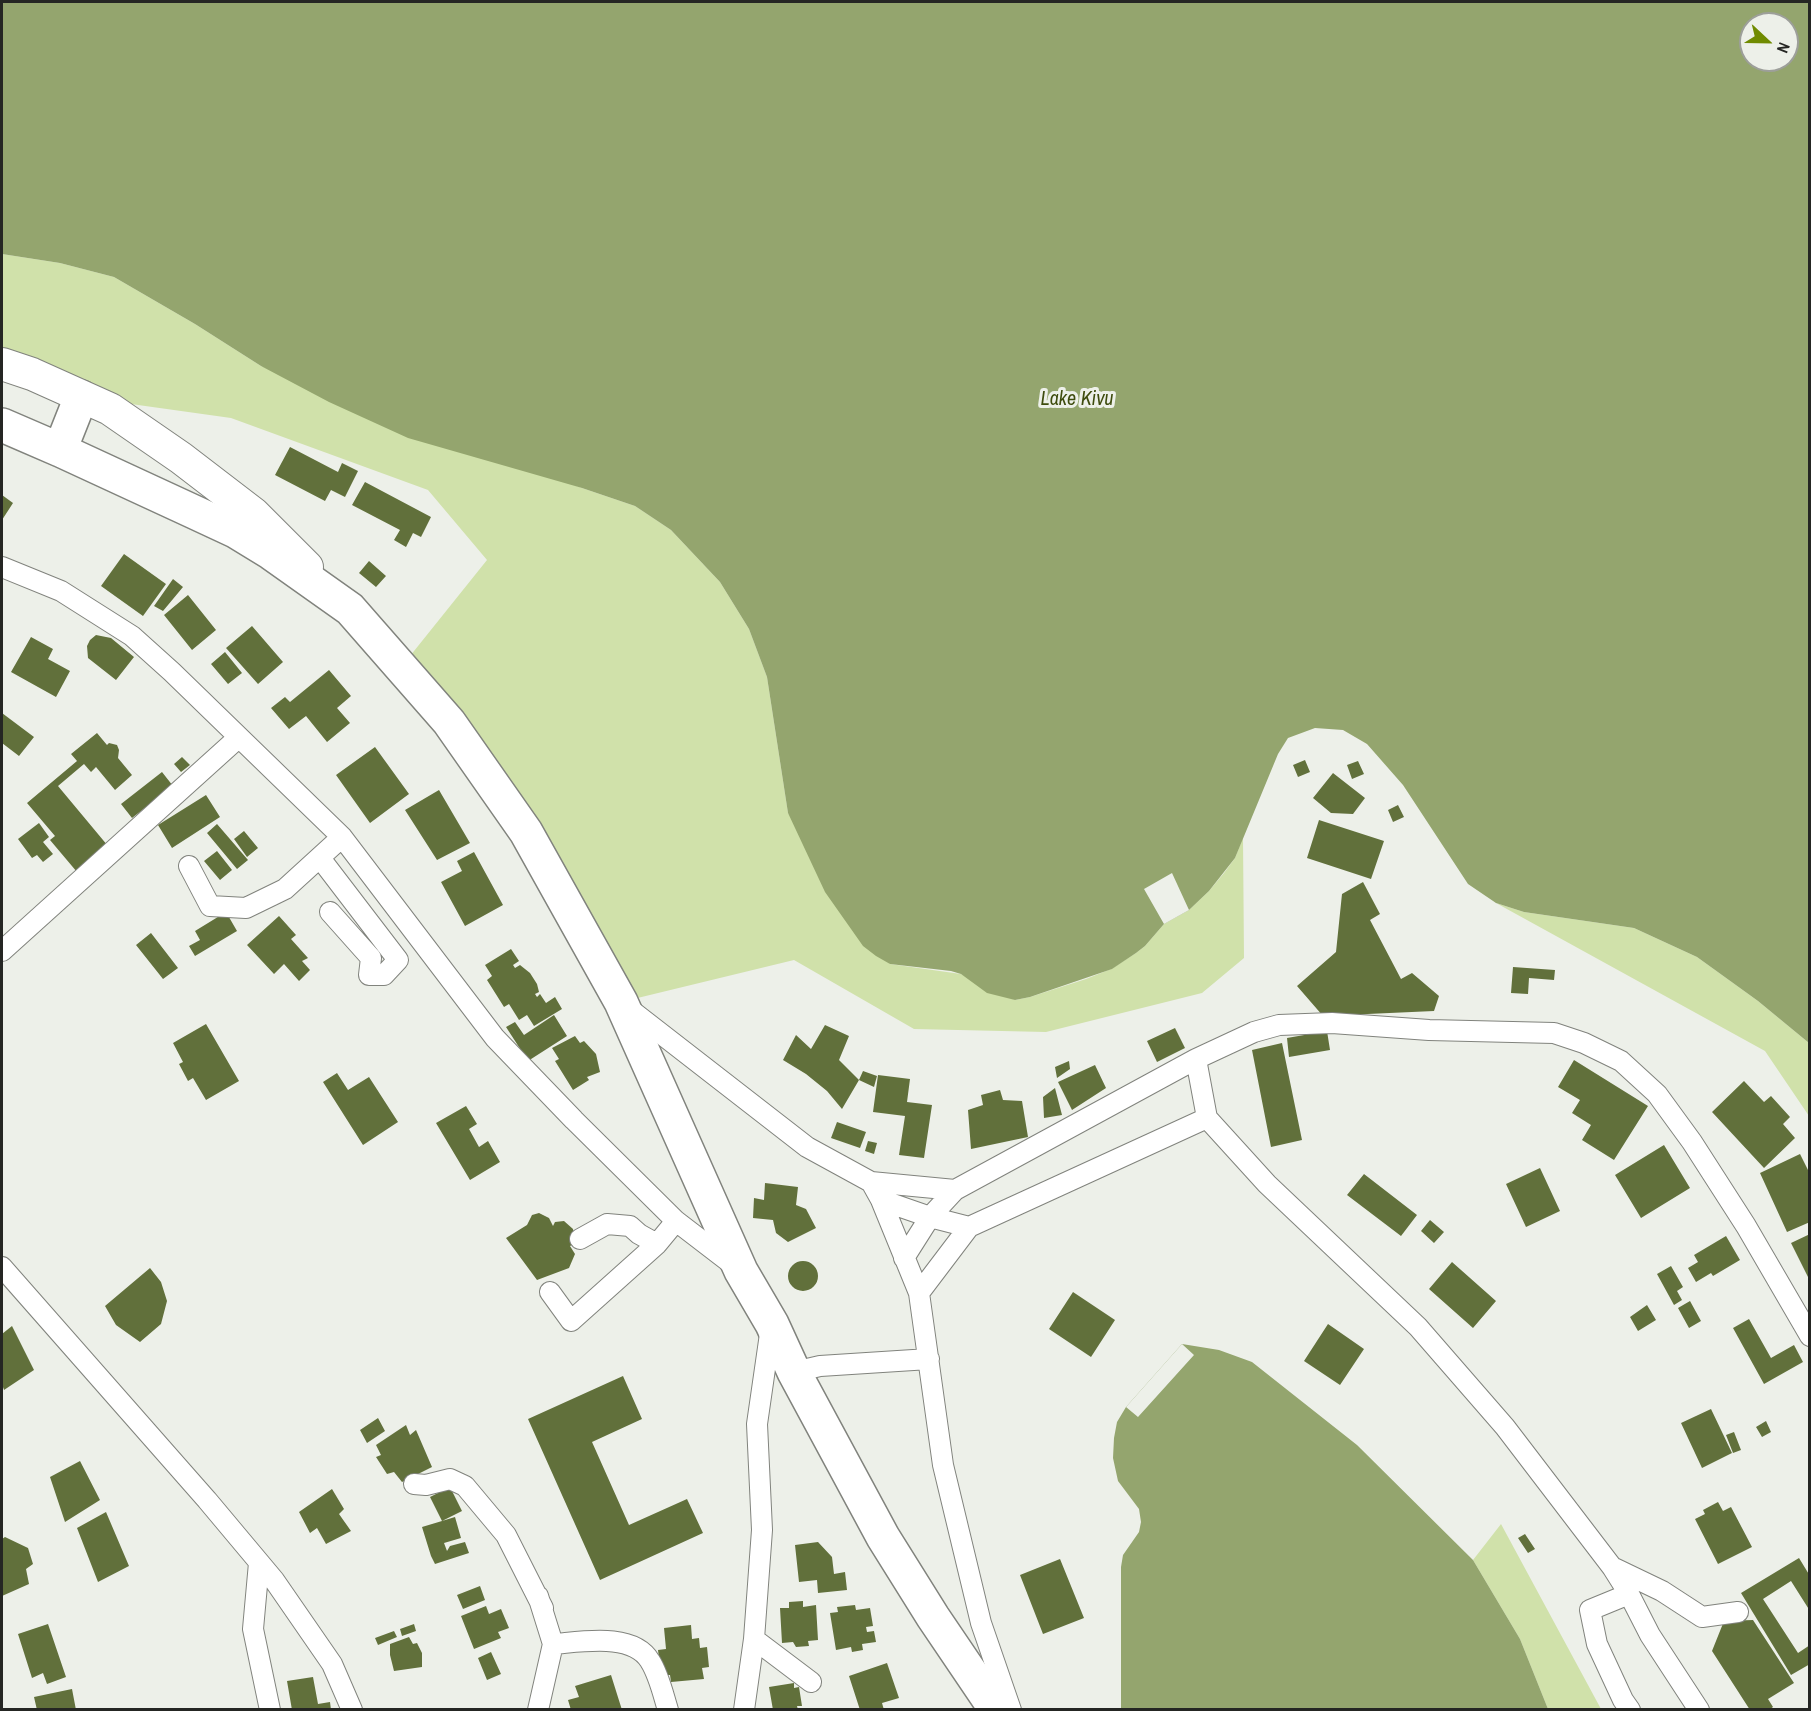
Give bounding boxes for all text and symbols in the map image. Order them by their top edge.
north arrow [1739,12,1799,72]
text: N [1772,39,1796,57]
water label: Lake Kivu [1041,388,1113,412]

